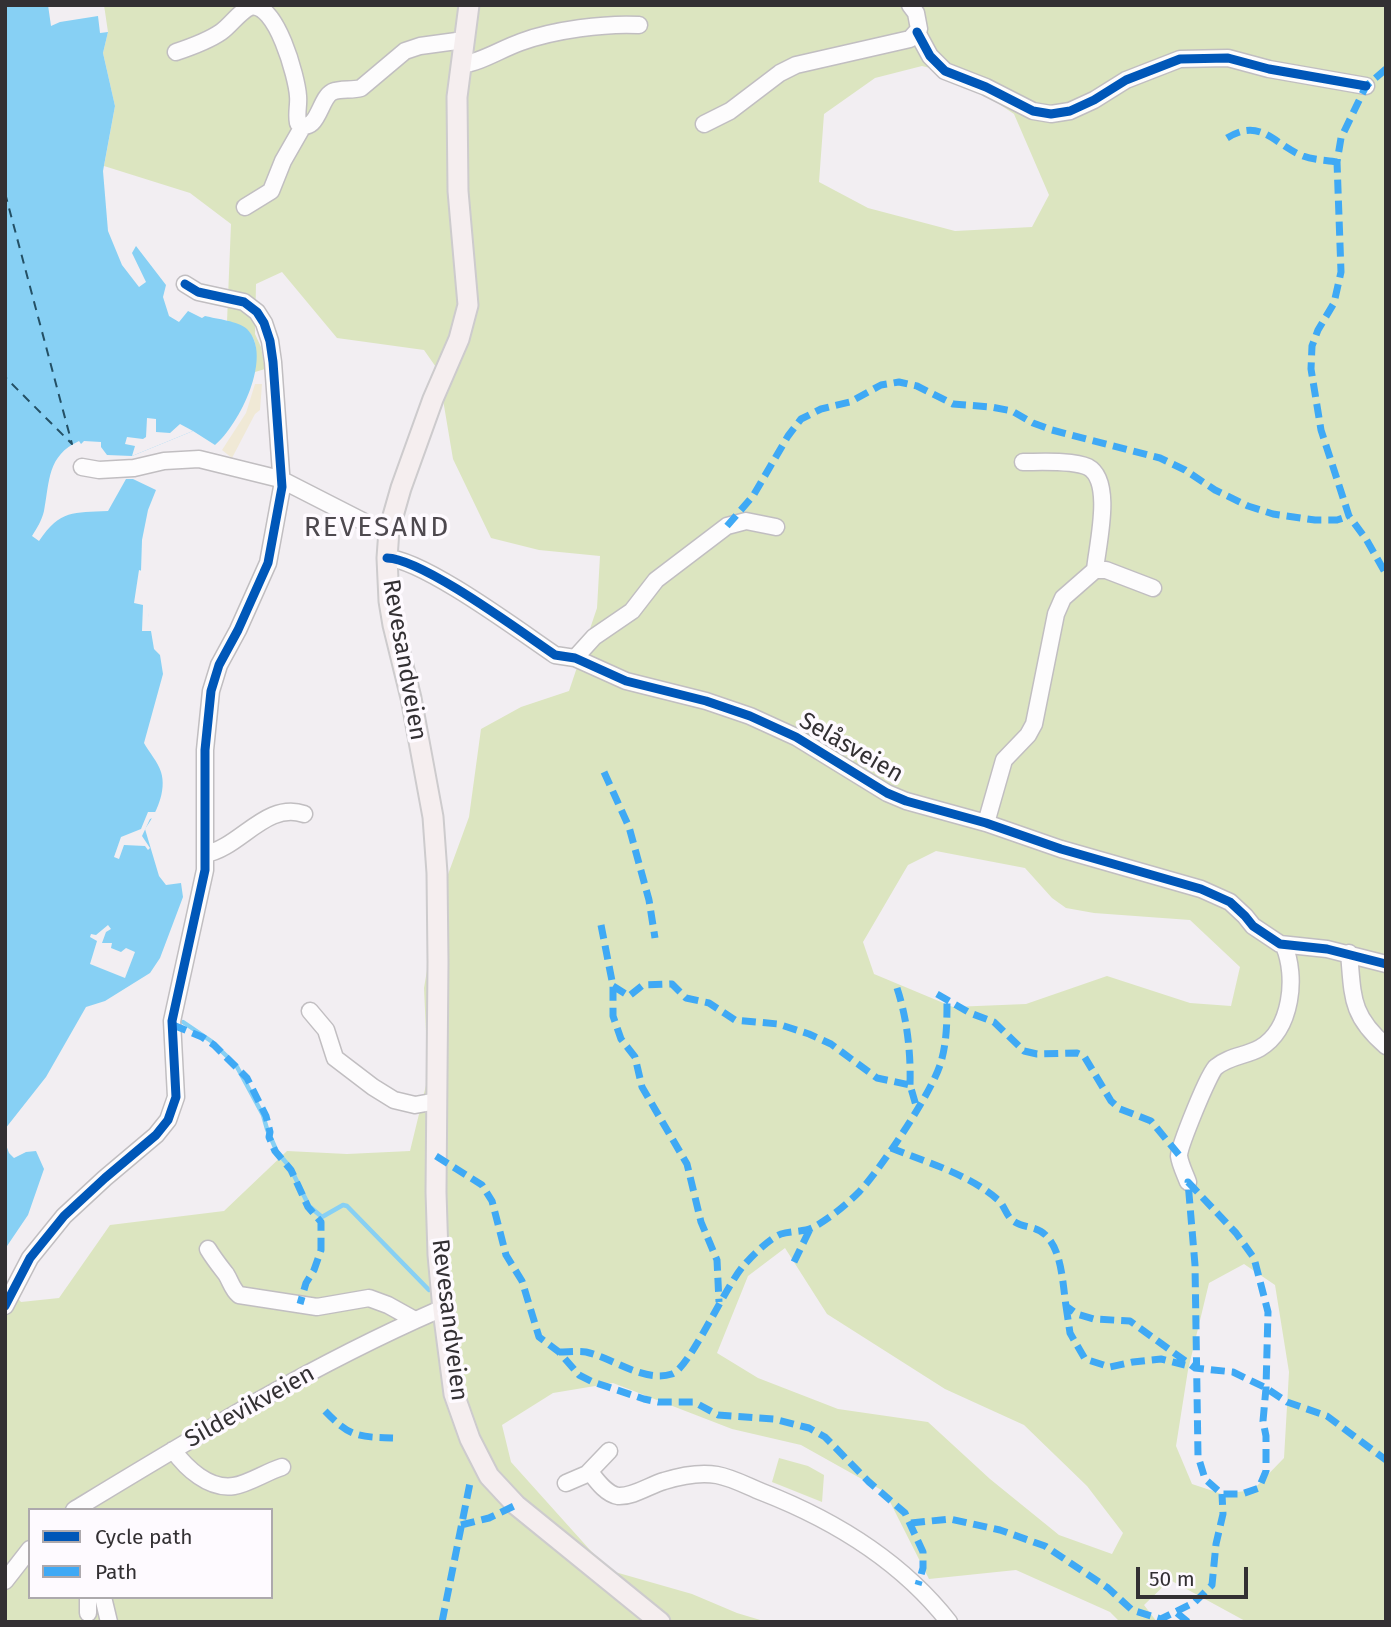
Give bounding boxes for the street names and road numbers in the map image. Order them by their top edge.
street label: Revesandveien [376,577,432,743]
street label: Selåsveien [794,707,908,789]
street label: Revesandveien [425,1237,473,1403]
street label: Sildevikveien [180,1360,320,1454]

